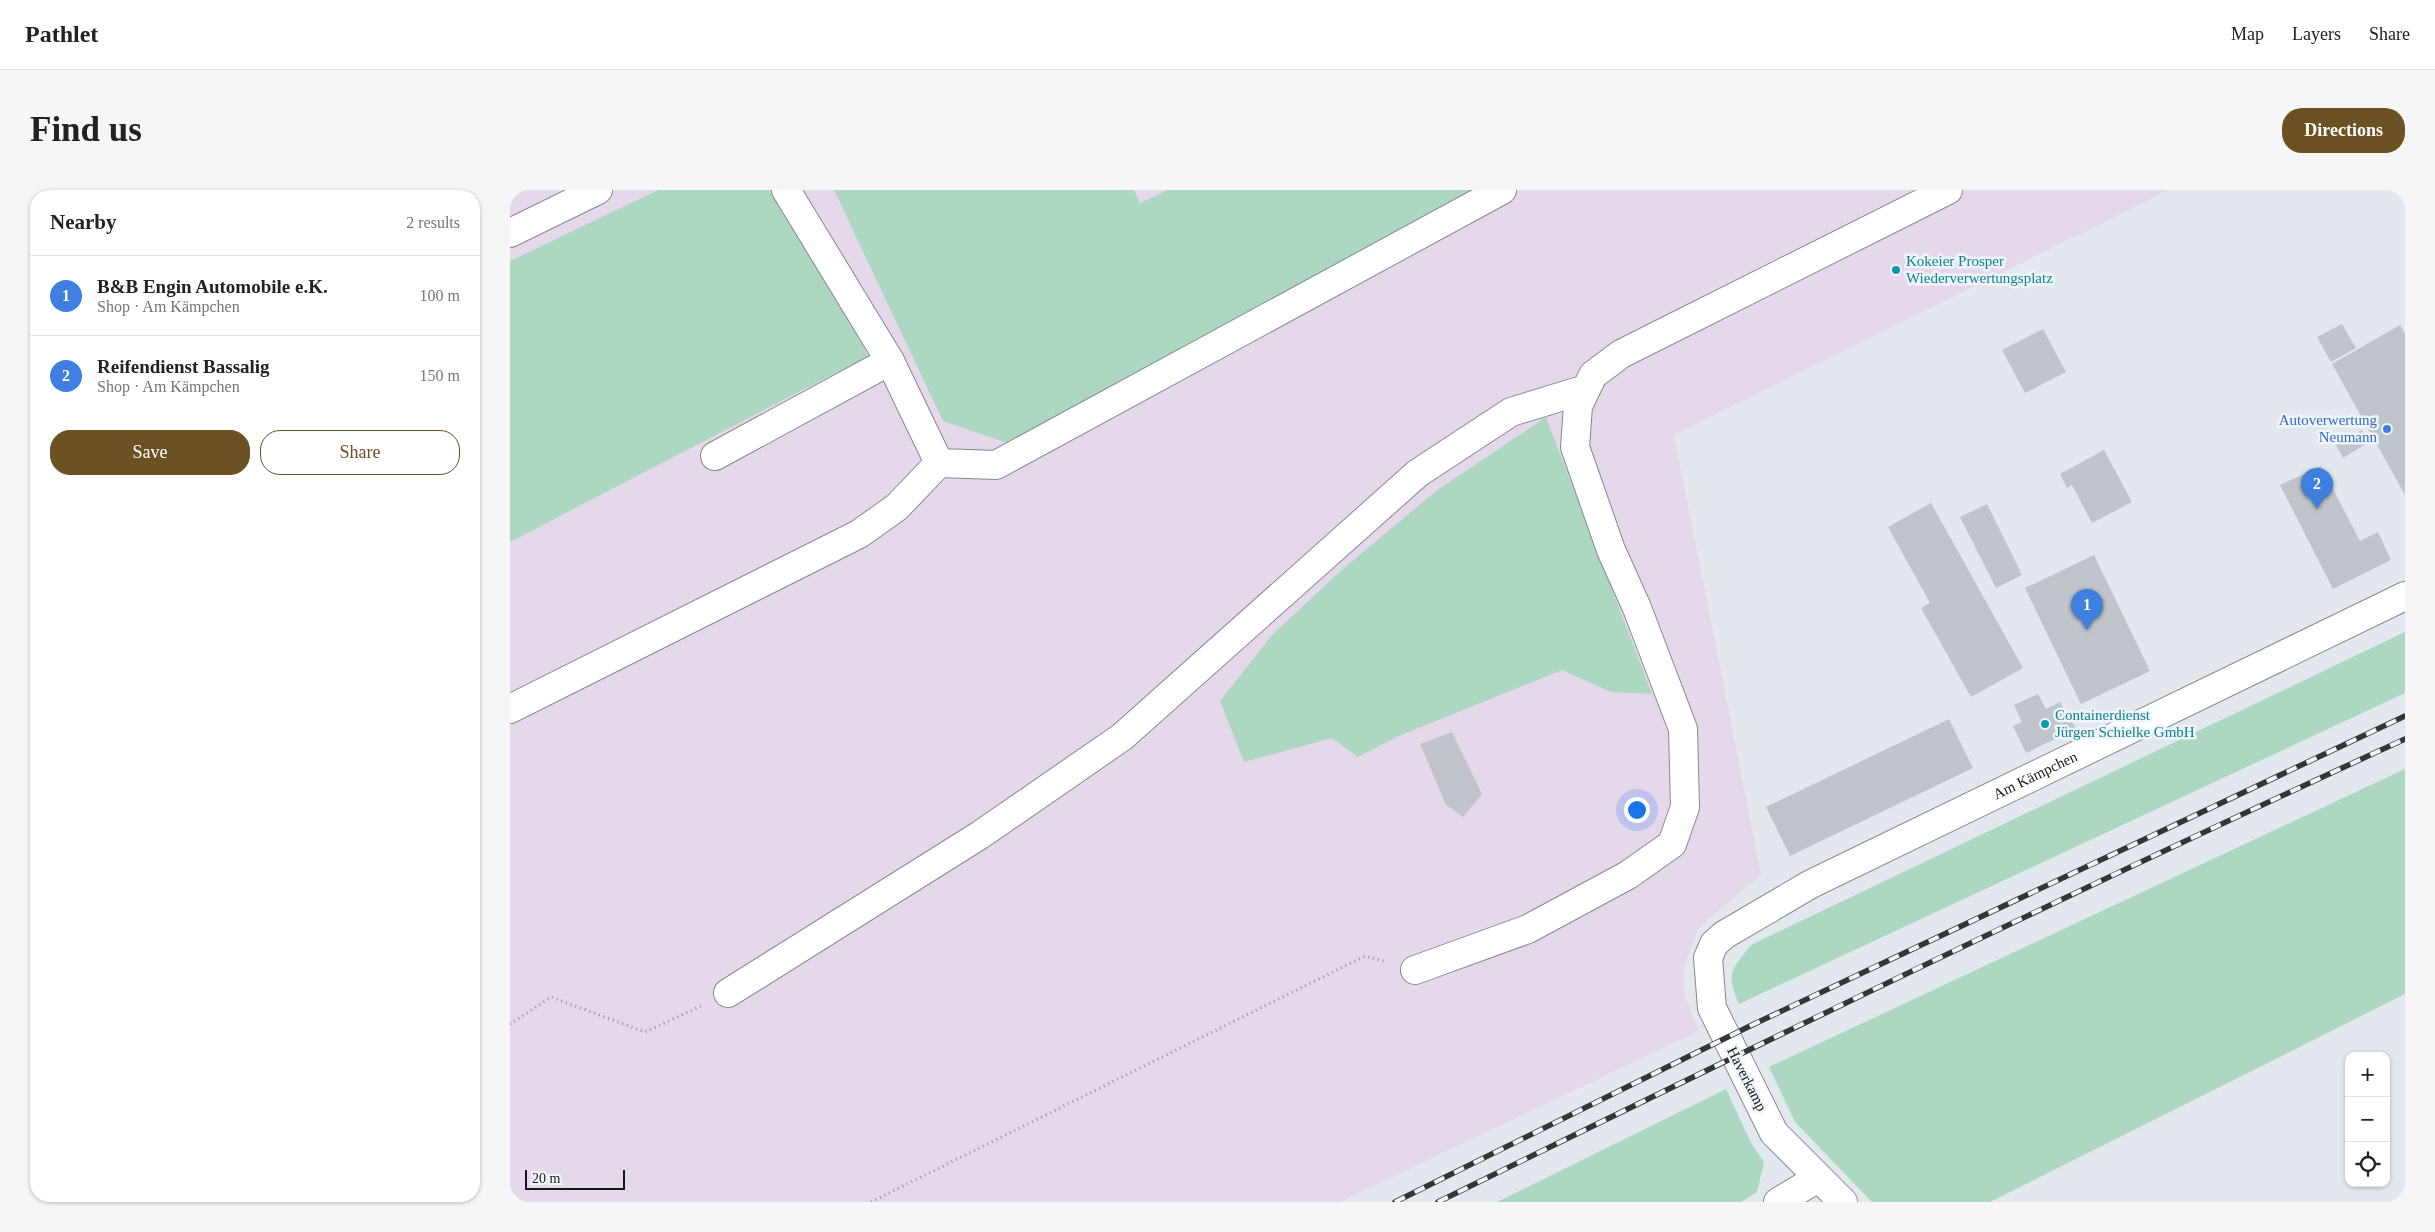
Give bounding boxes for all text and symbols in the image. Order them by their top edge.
text: Pathlet [25,21,98,47]
text: Map [2231,24,2264,44]
text: Layers [2292,24,2341,44]
text: Share [2369,24,2410,44]
button: Directions [2282,108,2405,153]
text: Find us [30,110,142,149]
text: Nearby [50,210,117,234]
text: 2 results [406,214,460,231]
place label: Kokeier Prosper Wiederverwertungsplatz [1906,253,2053,286]
marker: Kokeier Prosper Wiederverwertungsplatz [1890,264,1902,276]
text: B&B Engin Automobile e.K. [97,276,328,297]
text: 1 [62,287,70,304]
text: 100 m [420,287,460,304]
text: Shop · Am Kämpchen [97,298,240,315]
text: Reifendienst Bassalig [97,356,270,377]
text: 2 [62,367,70,384]
text: 150 m [420,367,460,384]
text: Shop · Am Kämpchen [97,378,240,395]
place label: Autoverwertung Neumann [2279,412,2377,445]
marker: Autoverwertung Neumann [2381,423,2393,435]
button: Save [50,430,250,475]
button: Share [260,430,460,475]
pin: 2 [2301,468,2333,509]
pin: 1 [2071,589,2103,630]
place label: Containerdienst Jürgen Schielke GmbH [2055,707,2195,740]
marker: Containerdienst Jürgen Schielke GmbH [2039,718,2051,730]
street label: Am Kämpchen [1991,748,2080,802]
your location [1624,797,1650,823]
street label: Haverkamp [1724,1044,1770,1114]
map controls [2345,1052,2390,1187]
button: + [2345,1052,2390,1097]
button: − [2345,1097,2390,1142]
button: locate [2345,1142,2390,1187]
scale bar [525,1167,625,1190]
text: 20 m [532,1171,560,1186]

